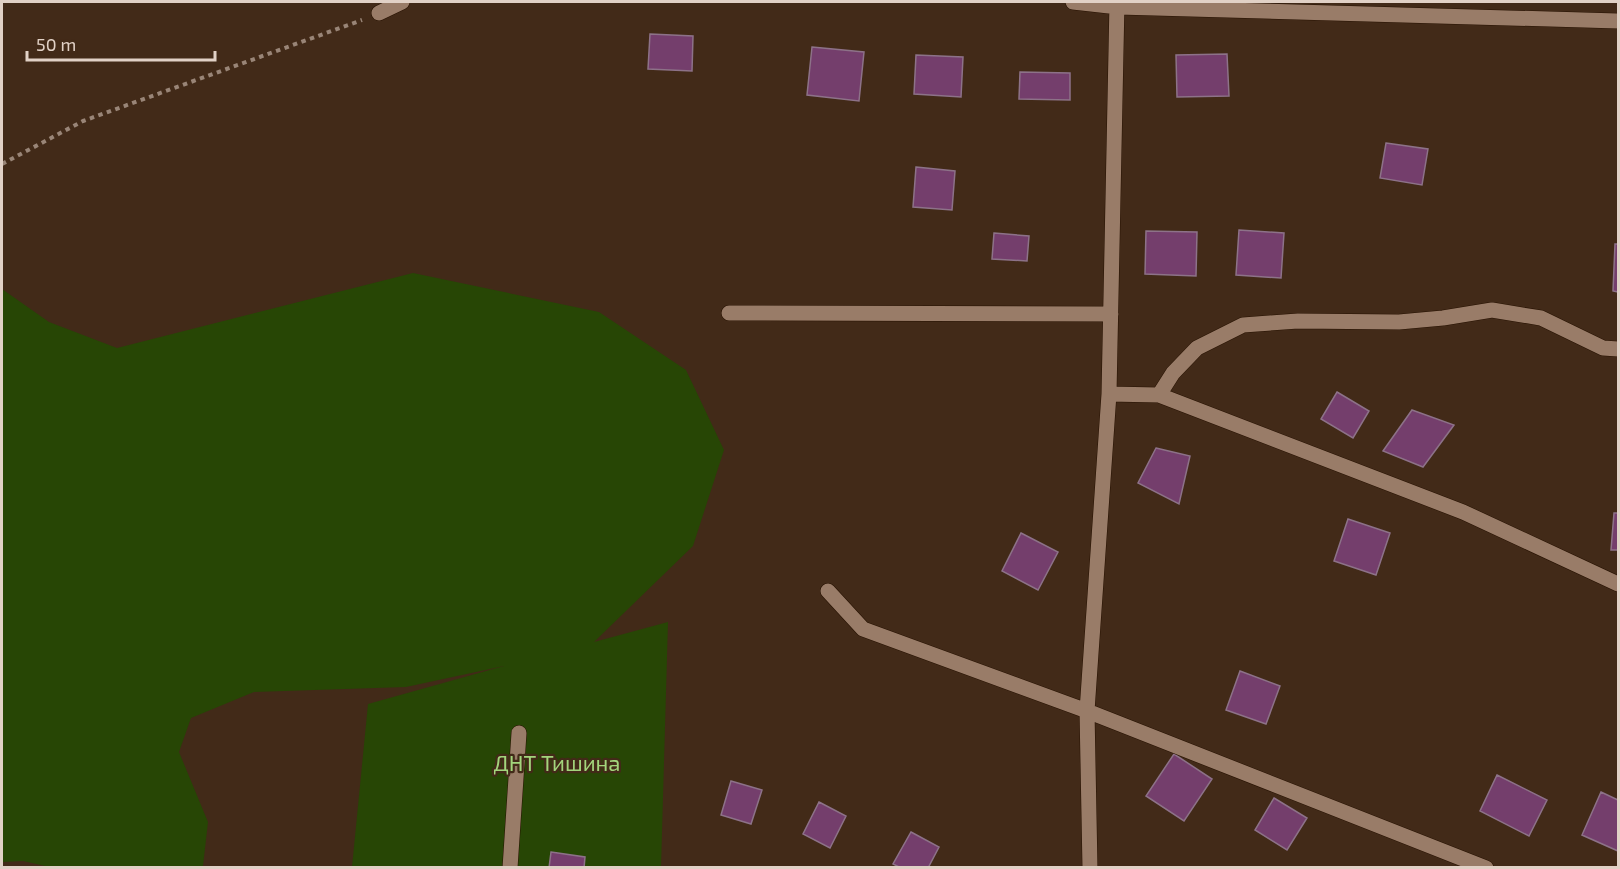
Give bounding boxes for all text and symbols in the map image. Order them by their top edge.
scale bar [27,24,214,62]
text: 50 m [36,33,76,55]
park label: ДНТ Тишина [493,749,621,775]

